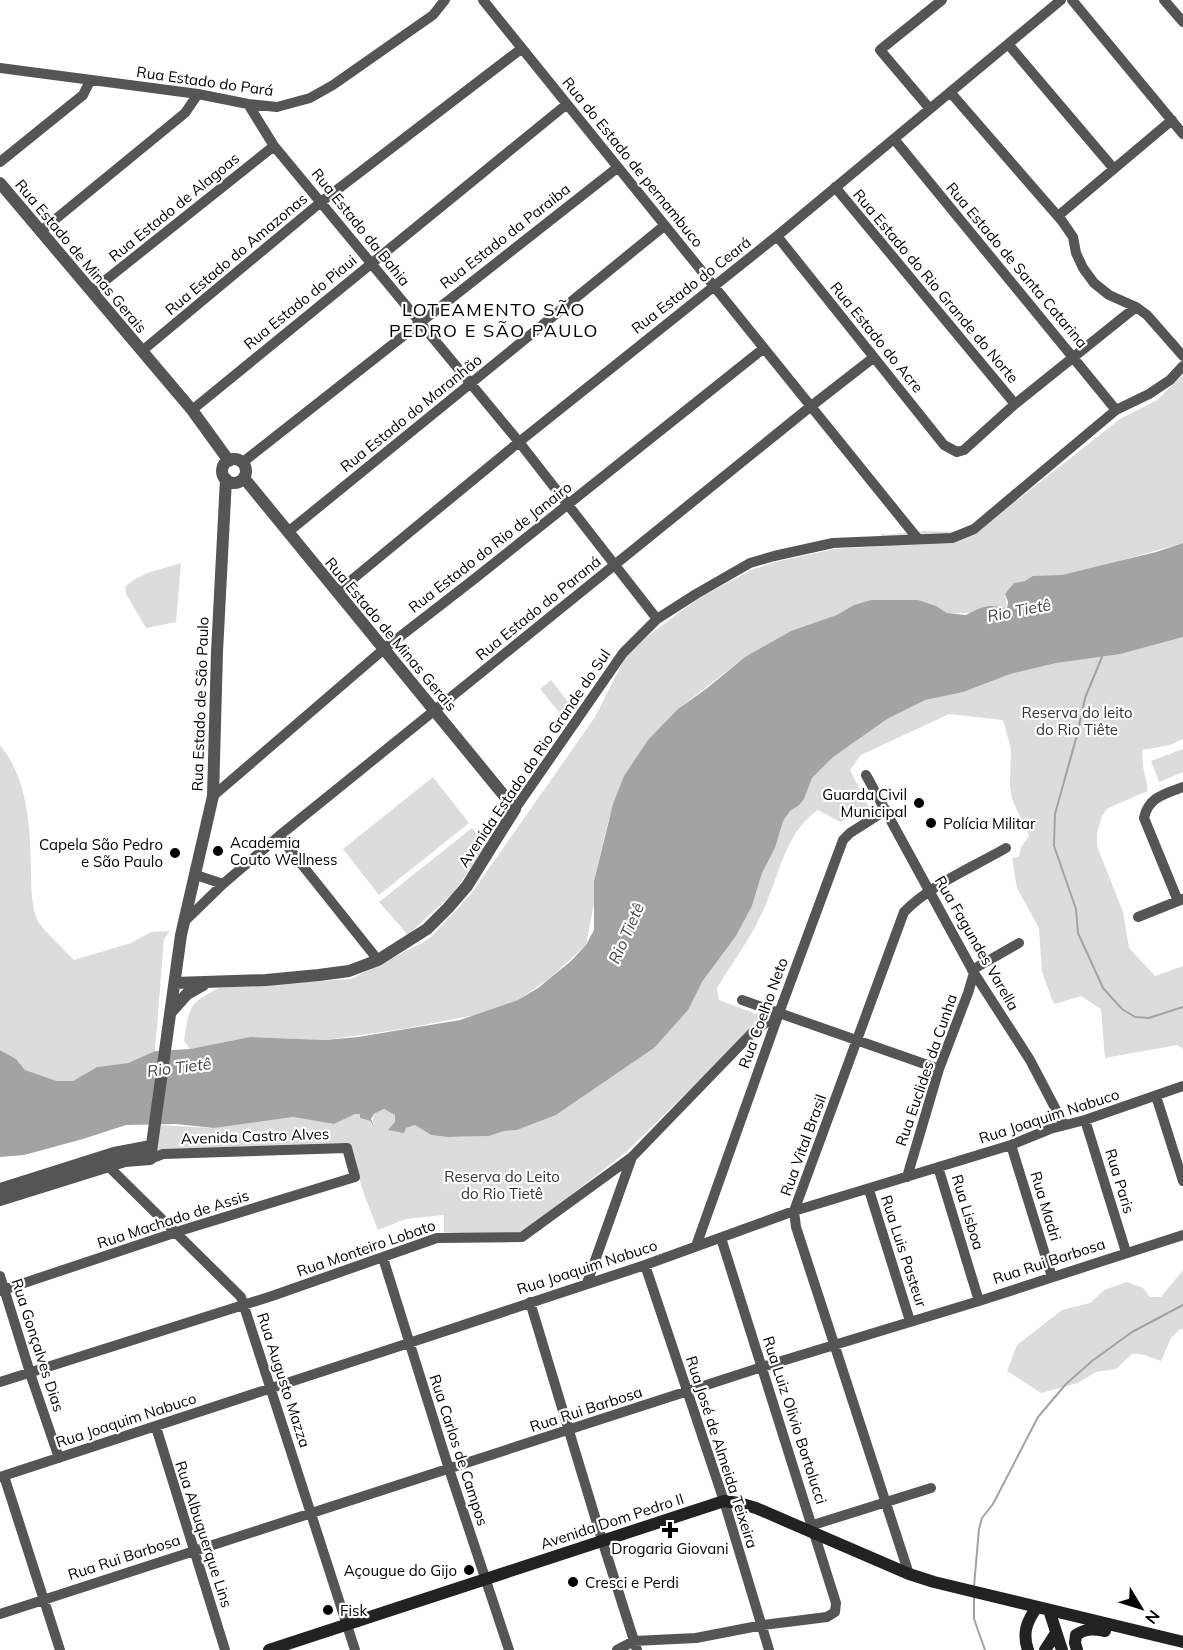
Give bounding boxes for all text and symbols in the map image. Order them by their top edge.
street label: Rua Estado do Pará [135,62,275,100]
street label: Rua do Estado de pernambuco [558,73,708,251]
street label: Rua Estado de Alagoas [105,148,243,266]
street label: Rua Estado da Bahia [308,164,414,290]
street label: Rua Estado de Minas Gerais [11,175,151,337]
street label: Rua Estado de Santa Catarina [942,178,1092,352]
street label: Rua Estado da Paraiba [436,179,574,293]
street label: Rua Estado do Rio Grande do Norte [849,185,1023,387]
street label: Rua Estado do Amazonas [161,189,311,319]
street label: Rua Estado do Ceará [627,232,755,338]
street label: Rua Estado do Piaui [240,251,360,353]
street label: Rua Estado do Acre [826,278,928,396]
district label: LOTEAMENTO SÃO PEDRO E SÃO PAULO [389,298,599,342]
street label: Rua Estado do Maranhão [336,350,486,476]
street label: Rua Estado do Rio de Janairo [405,477,575,617]
street label: Rua Estado do Paraná [471,552,605,664]
street label: Rua Estado de Minas Gerais [321,553,461,715]
water label: Rio Tietê [985,594,1053,626]
street label: Rua Estado de São Paulo [187,616,213,792]
street label: Avenida Estado do Rio Grande do Sul [454,645,614,871]
park label: Reserva do leito do Rio Tiête [1021,703,1133,739]
place label: Guarda Civil Municipal [822,785,907,821]
marker: Guarda Civil Municipal [912,796,926,810]
place label: Polícia Militar [943,814,1036,833]
marker: Polícia Militar [924,816,938,830]
place label: Academia Couto Wellness [230,833,338,869]
place label: Capela São Pedro e São Paulo [39,835,163,871]
marker: Academia Couto Wellness [211,844,225,858]
marker: Capela São Pedro e São Paulo [168,846,182,860]
street label: Rua Fagundes Varella [931,872,1023,1014]
water label: Rio Tietê [604,899,648,967]
street label: Rua Coelho Neto [734,955,792,1071]
street label: Rua Euclides da Cunha [891,991,961,1149]
water label: Rio Tietê [146,1053,213,1081]
street label: Rua Joaquim Nabuco [976,1084,1122,1148]
street label: Rua Vital Brasil [776,1092,830,1198]
street label: Avenida Castro Alves [180,1124,330,1148]
street label: Rua Paris [1101,1146,1139,1216]
park label: Reserva do Leito do Rio Tietê [444,1167,560,1203]
street label: Rua Madri [1026,1169,1066,1243]
street label: Rua Lisboa [948,1172,988,1252]
street label: Rua Machado de Assis [95,1185,251,1253]
street label: Rua Luis Pasteur [877,1193,931,1310]
street label: Rua Monteiro Lobato [294,1215,438,1281]
street label: Rua Rui Barbosa [990,1234,1108,1288]
street label: Rua Joaquim Nabuco [514,1235,660,1299]
street label: Rua Gonçalves Dias [8,1276,68,1414]
street label: Rua Augusto Mazza [253,1310,315,1450]
street label: Rua Luiz Olivio Bortolucci [759,1334,831,1506]
street label: Rua José de Almeida Teixeira [682,1353,762,1551]
street label: Rua Carlos de Campos [426,1372,492,1528]
street label: Rua Rui Barbosa [527,1382,645,1436]
street label: Rua Joaquim Nabuco [53,1388,199,1452]
street label: Rua Albuquerque Lins [171,1458,237,1610]
street label: Avenida Dom Pedro II [538,1489,686,1553]
marker: Drogaria Giovani [663,1523,677,1537]
street label: Rua Rui Barbosa [65,1530,183,1584]
place label: Drogaria Giovani [611,1539,729,1558]
place label: Açougue do Gijo [344,1561,457,1580]
marker: Açougue do Gijo [462,1563,476,1577]
place label: Cresci e Perdi [585,1573,679,1592]
marker: Cresci e Perdi [566,1575,580,1589]
north arrow [1111,1578,1171,1638]
place label: Fisk [340,1601,367,1620]
marker: Fisk [321,1603,335,1617]
text: N [1141,1606,1164,1628]

